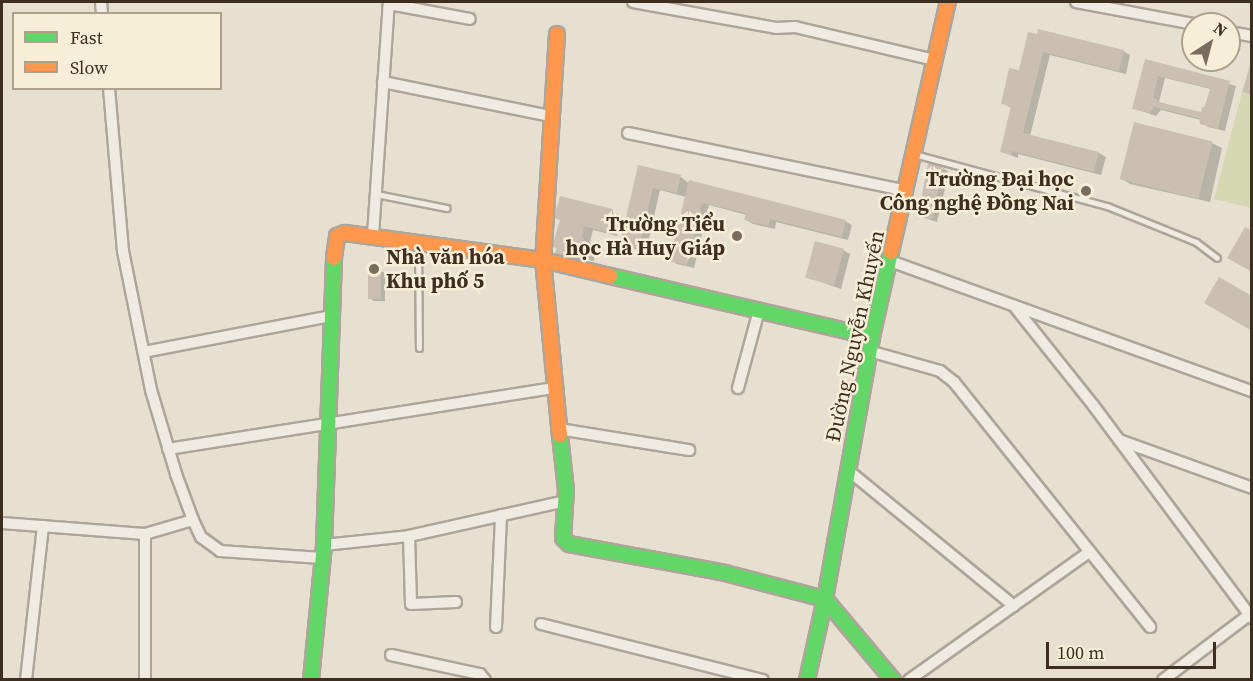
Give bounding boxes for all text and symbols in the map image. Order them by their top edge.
legend [12,12,222,90]
north arrow [1181,12,1241,72]
text: N [1209,17,1232,41]
text: Fast [70,25,103,50]
text: Slow [70,55,108,80]
place label: Trường Đại học Công nghệ Đồng Nai [880,166,1074,216]
marker: Trường Đại học Công nghệ Đồng Nai [1079,184,1093,198]
place label: Trường Tiểu học Hà Huy Giáp [565,211,725,261]
street label: Đường Nguyễn Khuyến [820,228,890,444]
marker: Trường Tiểu học Hà Huy Giáp [730,229,744,243]
place label: Nhà văn hóa Khu phố 5 [386,244,505,294]
marker: Nhà văn hóa Khu phố 5 [367,262,381,276]
scale bar [1049,630,1218,668]
text: 100 m [1057,640,1104,665]

